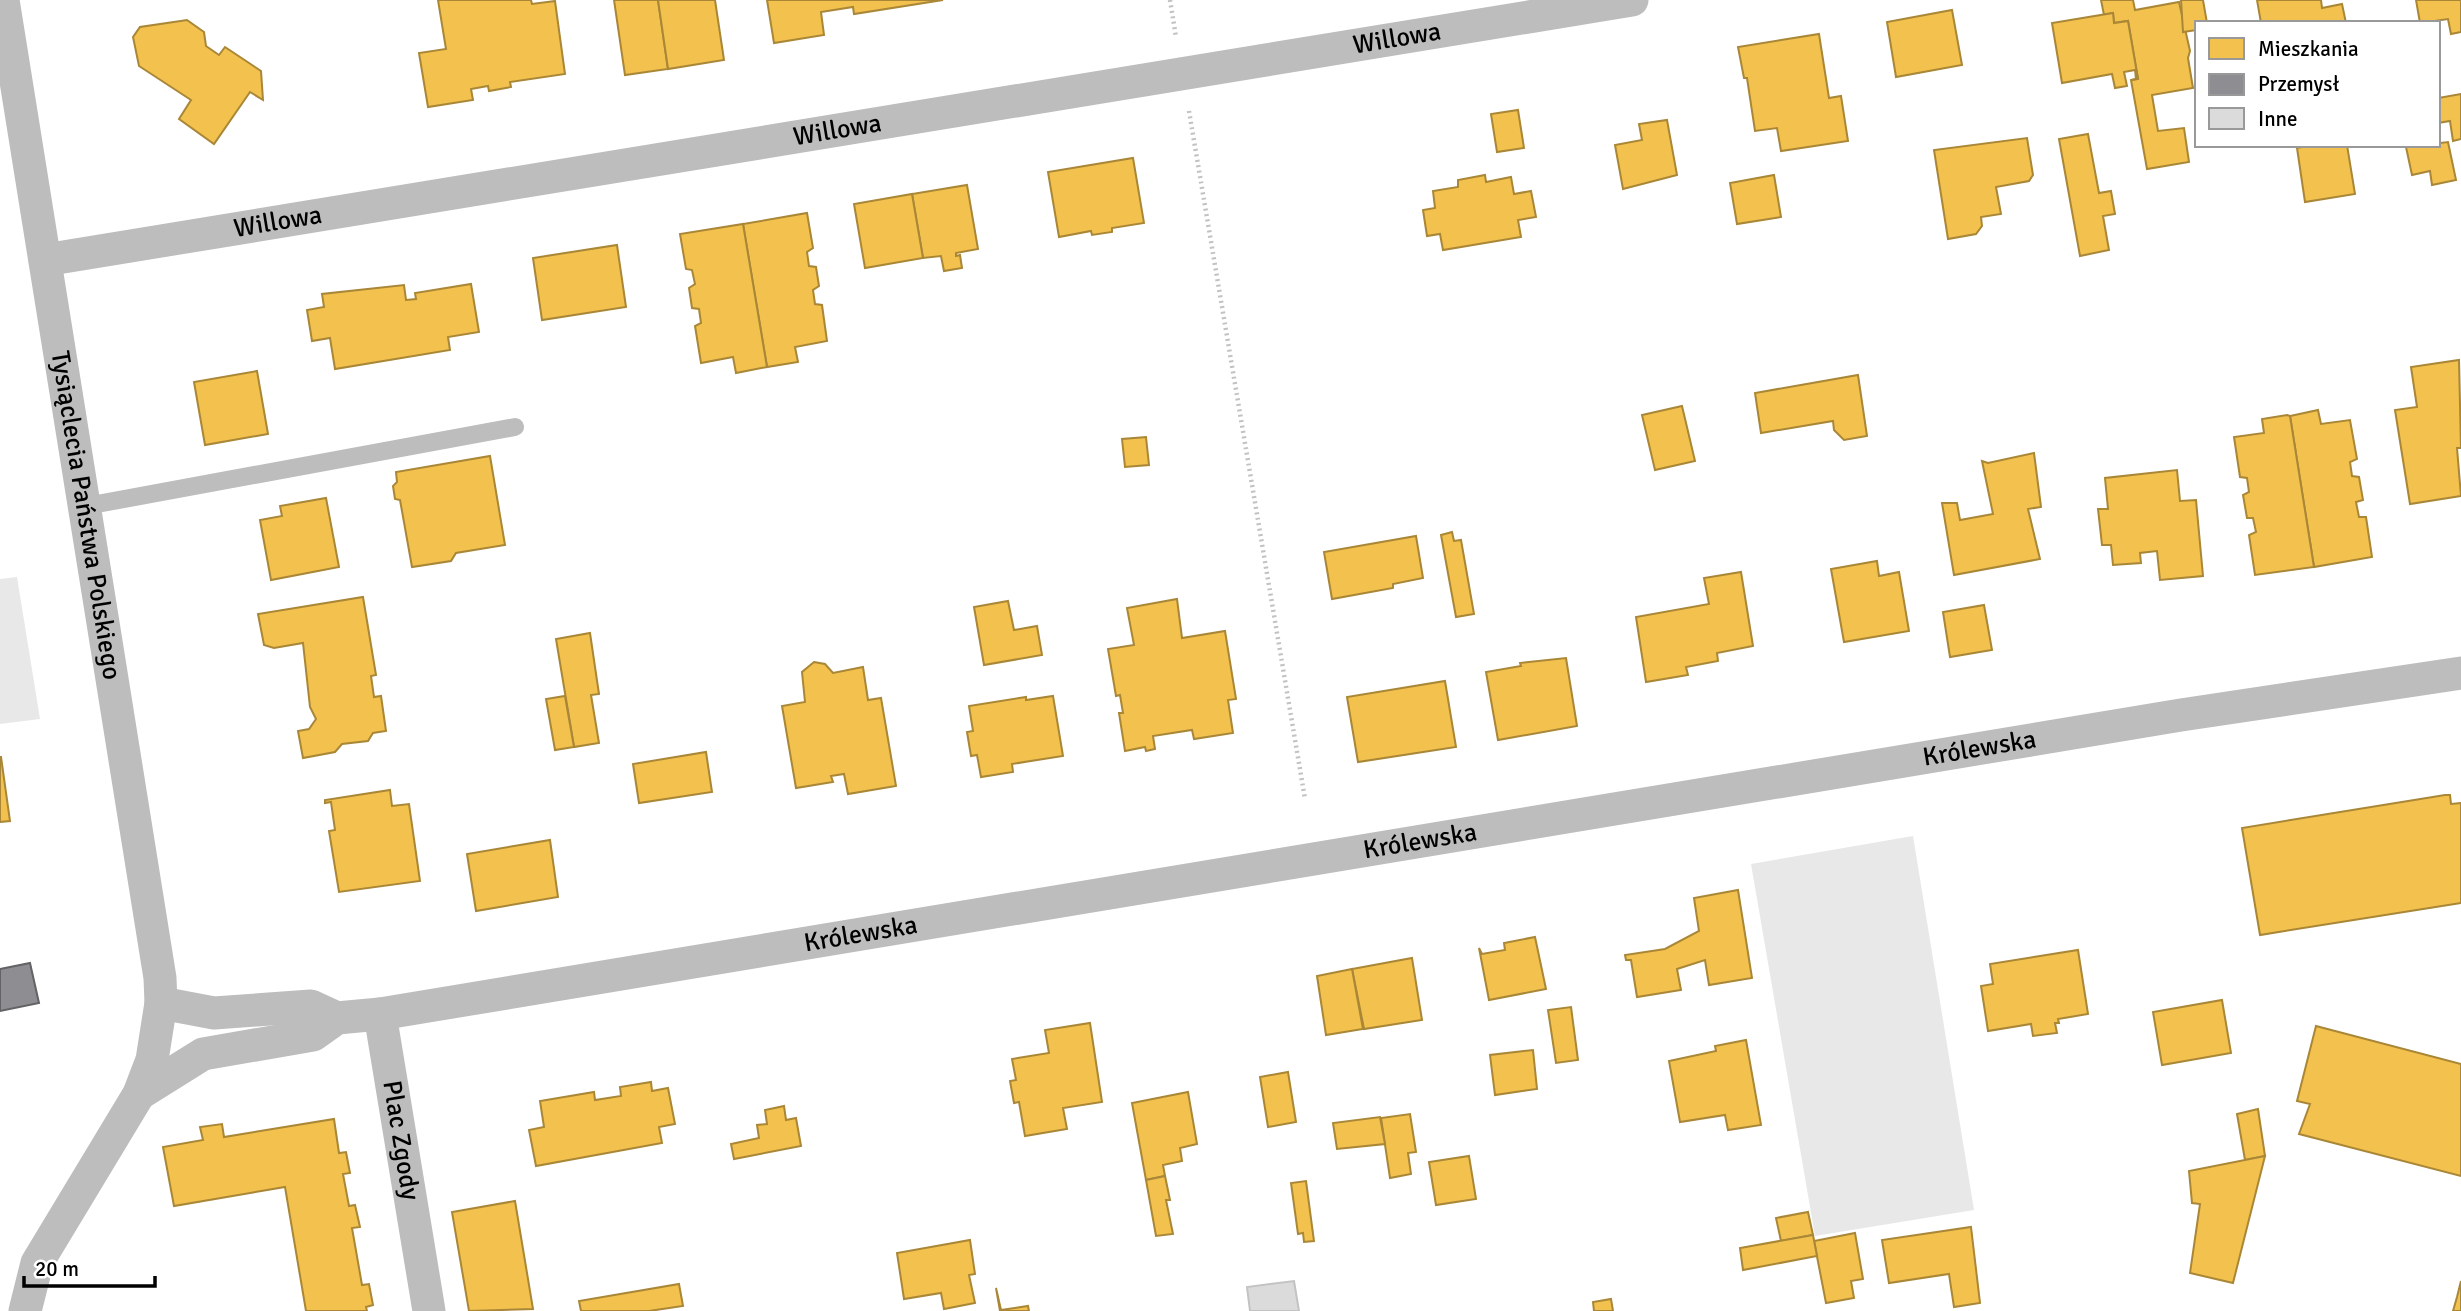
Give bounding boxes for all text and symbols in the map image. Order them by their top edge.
street label: Willowa [1351,16,1443,61]
legend [2195,21,2440,147]
text: Mieszkania [2258,36,2359,62]
text: Przemysł [2258,71,2339,97]
text: Inne [2258,106,2298,132]
street label: Willowa [791,107,884,153]
street label: Willowa [231,199,324,245]
street label: Tysiąclecia Państwa Polskiego [44,349,128,682]
street label: Królewska [1920,723,2039,774]
street label: Królewska [1361,816,1479,866]
street label: Królewska [802,909,920,959]
street label: Plac Zgody [375,1078,426,1202]
scale bar [24,1244,156,1288]
text: 20 m [35,1256,79,1282]

